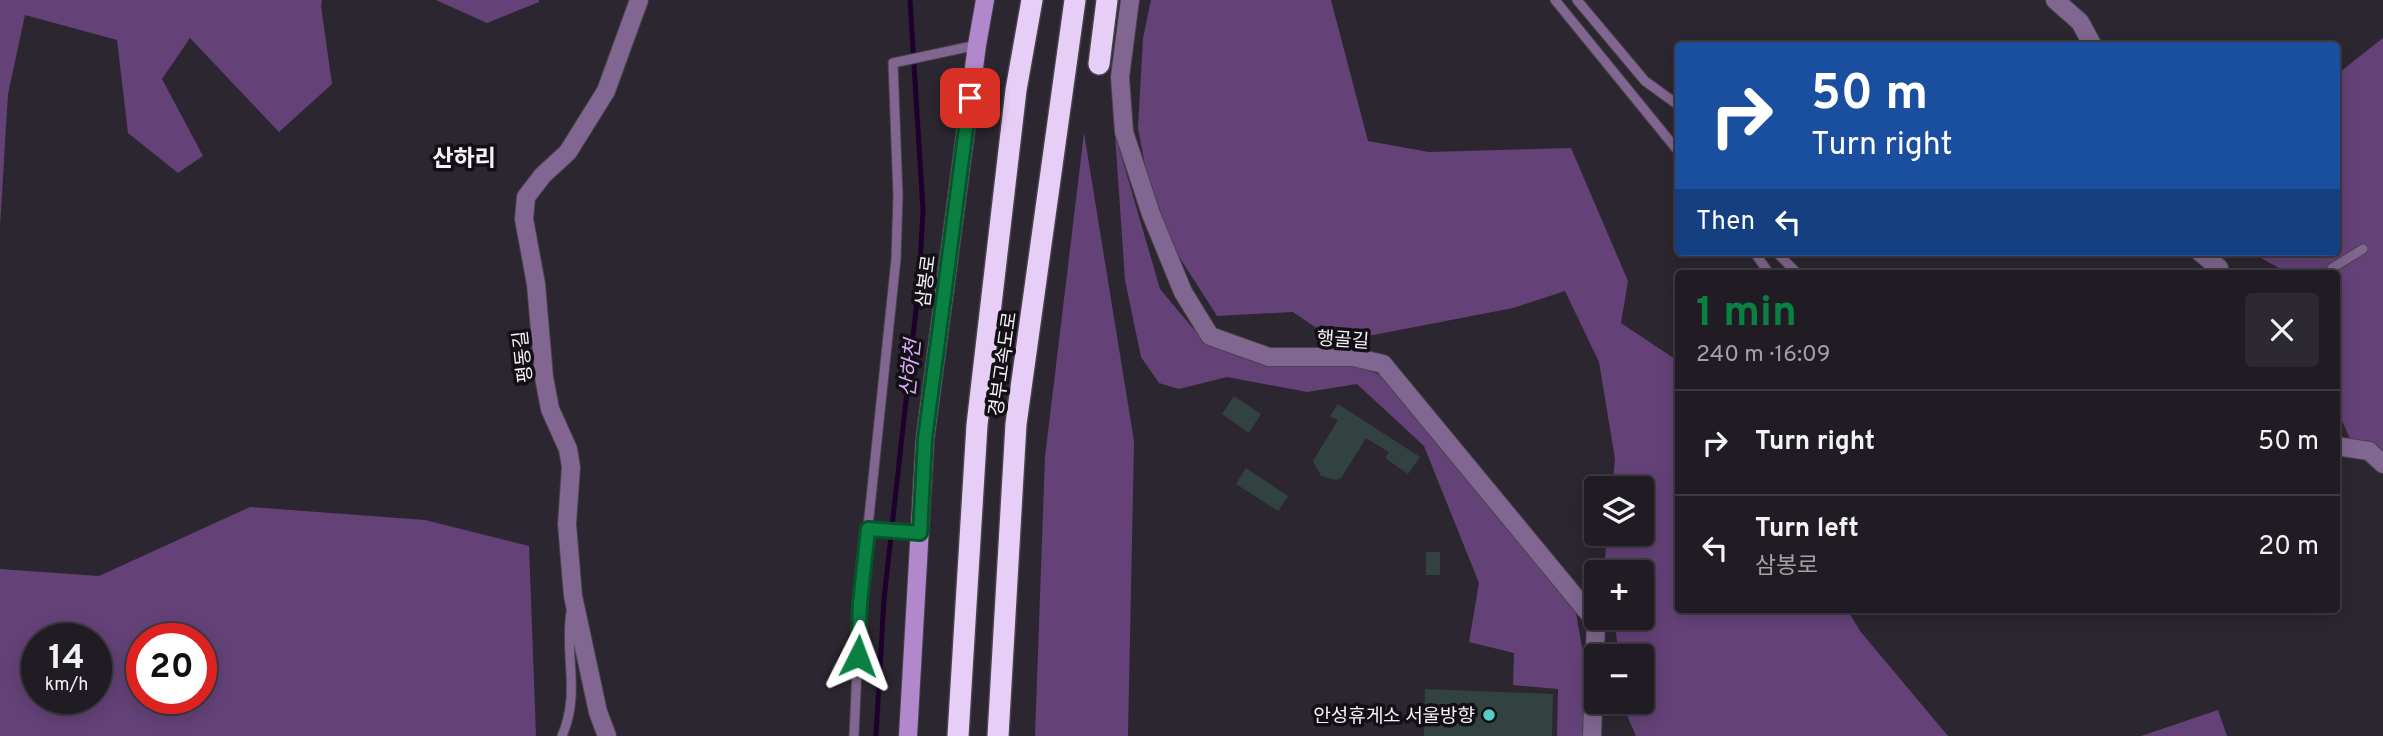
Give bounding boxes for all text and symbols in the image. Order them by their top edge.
text: 50 m [1811,65,1928,127]
pin [940,68,1000,128]
icon: right [1696,70,1787,161]
icon: arrive [951,79,989,117]
text: Turn right [1811,126,1953,166]
district label: 산하리 [432,146,496,175]
icon: left [1769,203,1807,241]
text: Then [1696,206,1755,239]
street label: 삼봉로 [912,254,942,309]
text: 1 min [1696,288,1797,341]
button: close [2245,293,2319,367]
street label: 경부고속도로 [985,311,1023,418]
street label: 행골길 [1316,327,1370,355]
street label: 평동길 [509,329,539,384]
water label: 산하천 [895,335,928,398]
text: 240 m · 16:09 [1696,341,1831,370]
icon: right [1696,424,1734,462]
text: Turn right [1755,426,1875,459]
text: 50 m [2258,426,2319,459]
map controls [1584,476,1654,714]
button: layers [1584,476,1654,546]
text: Turn left [1755,513,1859,546]
icon: left [1696,529,1734,567]
text: 20 m [2258,531,2319,564]
text: 삼봉로 [1755,553,1818,582]
button: + [1584,560,1654,630]
position arrow [821,619,895,693]
speed limit sign: 20 [126,623,217,714]
text: 14 [48,637,85,681]
button: − [1584,644,1654,714]
text: km/h [45,674,88,697]
place label: 안성휴게소 서울방향 [1313,705,1475,729]
marker: 안성휴게소 서울방향 [1481,707,1497,723]

